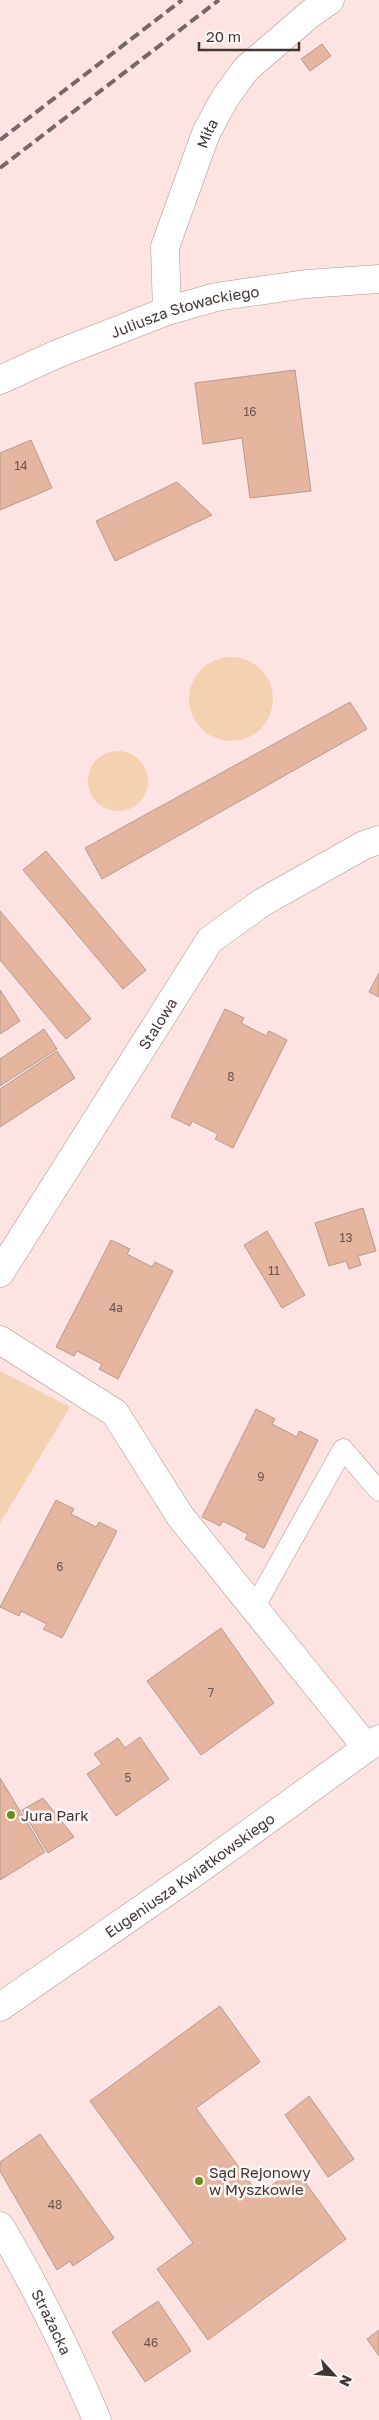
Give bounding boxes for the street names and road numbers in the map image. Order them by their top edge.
street label: Miła [192,115,221,151]
street label: Juliusza Słowackiego [108,282,260,341]
street label: Stalowa [134,994,180,1053]
street label: Eugeniusza Kwiatkowskiego [101,1809,278,1941]
street label: Strażacka [28,2286,76,2357]

